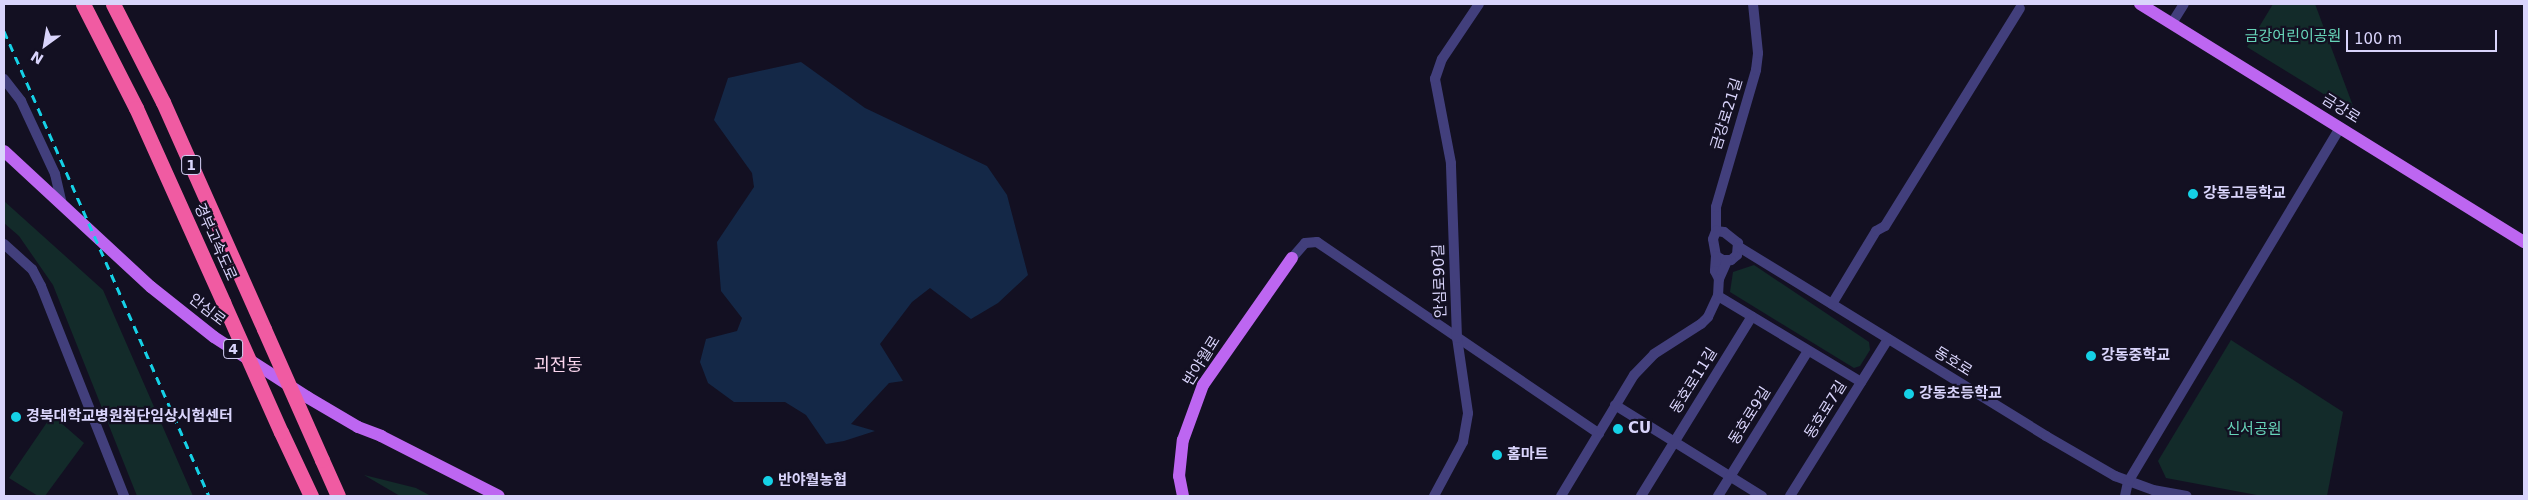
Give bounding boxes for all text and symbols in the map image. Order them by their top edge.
north arrow [20,20,70,70]
scale bar [2348,20,2499,52]
park label: 금강어린이공원 [2245,28,2341,46]
text: 100 m [2354,30,2402,48]
text: N [28,48,46,68]
street label: 금강로21길 [1708,76,1746,152]
street label: 금강로 [2319,90,2363,128]
road number: 1 [181,154,201,176]
place label: 강동고등학교 [2203,185,2286,203]
marker: 강동고등학교 [2187,188,2199,200]
street label: 경부고속도로 [190,201,240,283]
street label: 안심로90길 [1430,244,1450,318]
street label: 안심로 [185,290,229,330]
street label: 반야월로 [1180,333,1224,389]
road number: 4 [223,338,243,360]
street label: 동호로 [1931,343,1975,381]
street label: 동호로11길 [1667,345,1721,417]
place label: 강동중학교 [2101,347,2170,365]
marker: 강동중학교 [2085,350,2097,362]
district label: 괴전동 [533,354,583,376]
street label: 동호로7길 [1801,378,1851,442]
street label: 동호로9길 [1725,384,1775,448]
place label: 강동초등학교 [1919,385,2002,403]
marker: 강동초등학교 [1903,388,1915,400]
place label: 경북대학교병원첨단임상시험센터 [26,408,233,426]
marker: 경북대학교병원첨단임상시험센터 [10,411,22,423]
place label: CU [1628,420,1651,438]
park label: 신서공원 [2226,421,2282,439]
marker: CU [1612,423,1624,435]
place label: 홈마트 [1507,446,1548,464]
marker: 홈마트 [1491,449,1503,461]
place label: 반야월농협 [778,472,847,490]
marker: 반야월농협 [762,475,774,487]

